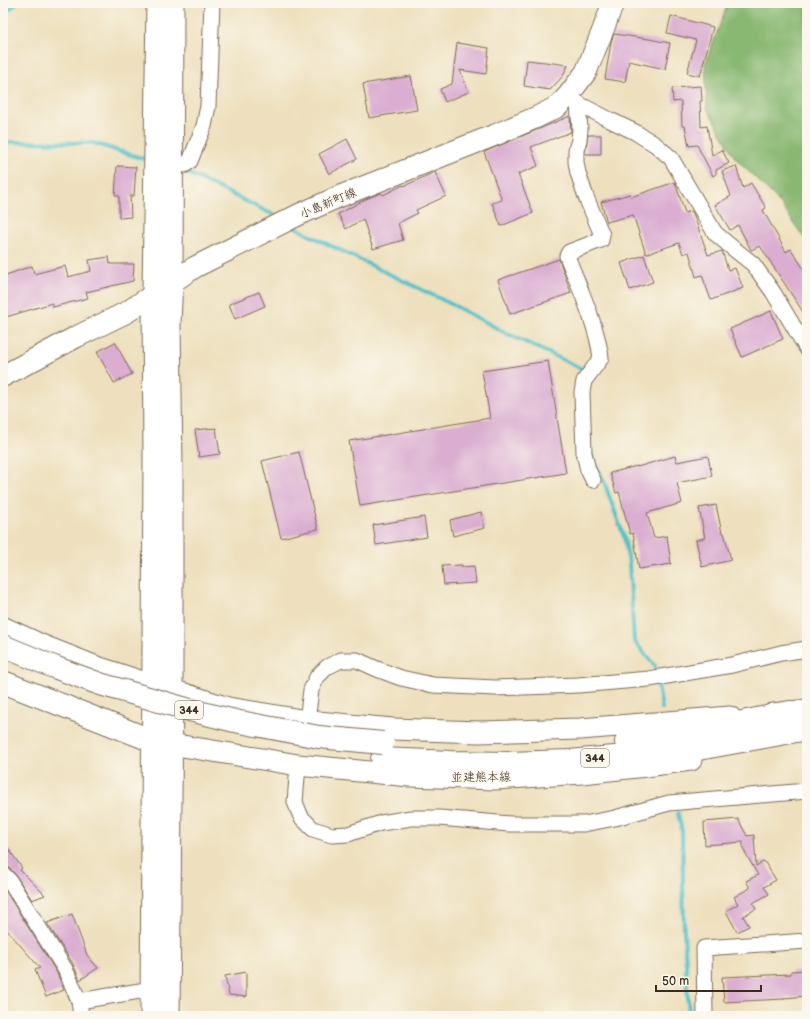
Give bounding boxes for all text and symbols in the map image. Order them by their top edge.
street label: 小島新町線 [298,185,359,222]
road number: 344 [175,701,203,719]
road number: 344 [581,749,609,767]
street label: 並建熊本線 [451,770,511,785]
scale bar [656,967,761,993]
text: 50 m [662,974,689,989]

